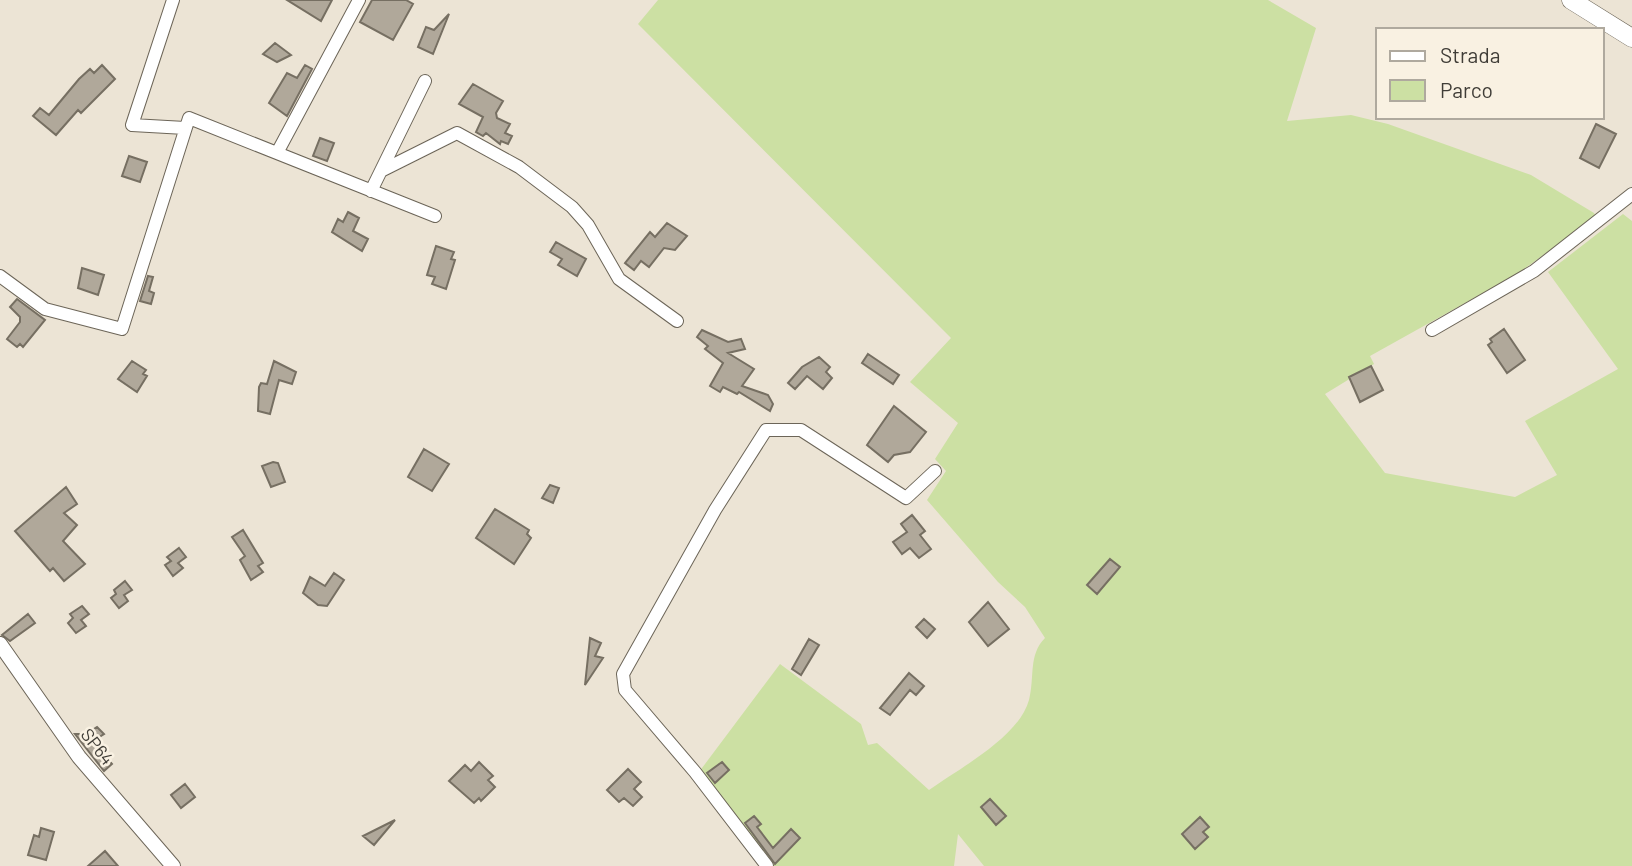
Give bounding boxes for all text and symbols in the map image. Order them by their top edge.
legend [1376,28,1604,119]
text: Strada [1440,42,1500,67]
text: Parco [1440,77,1493,102]
street label: SP64 [77,724,119,769]

